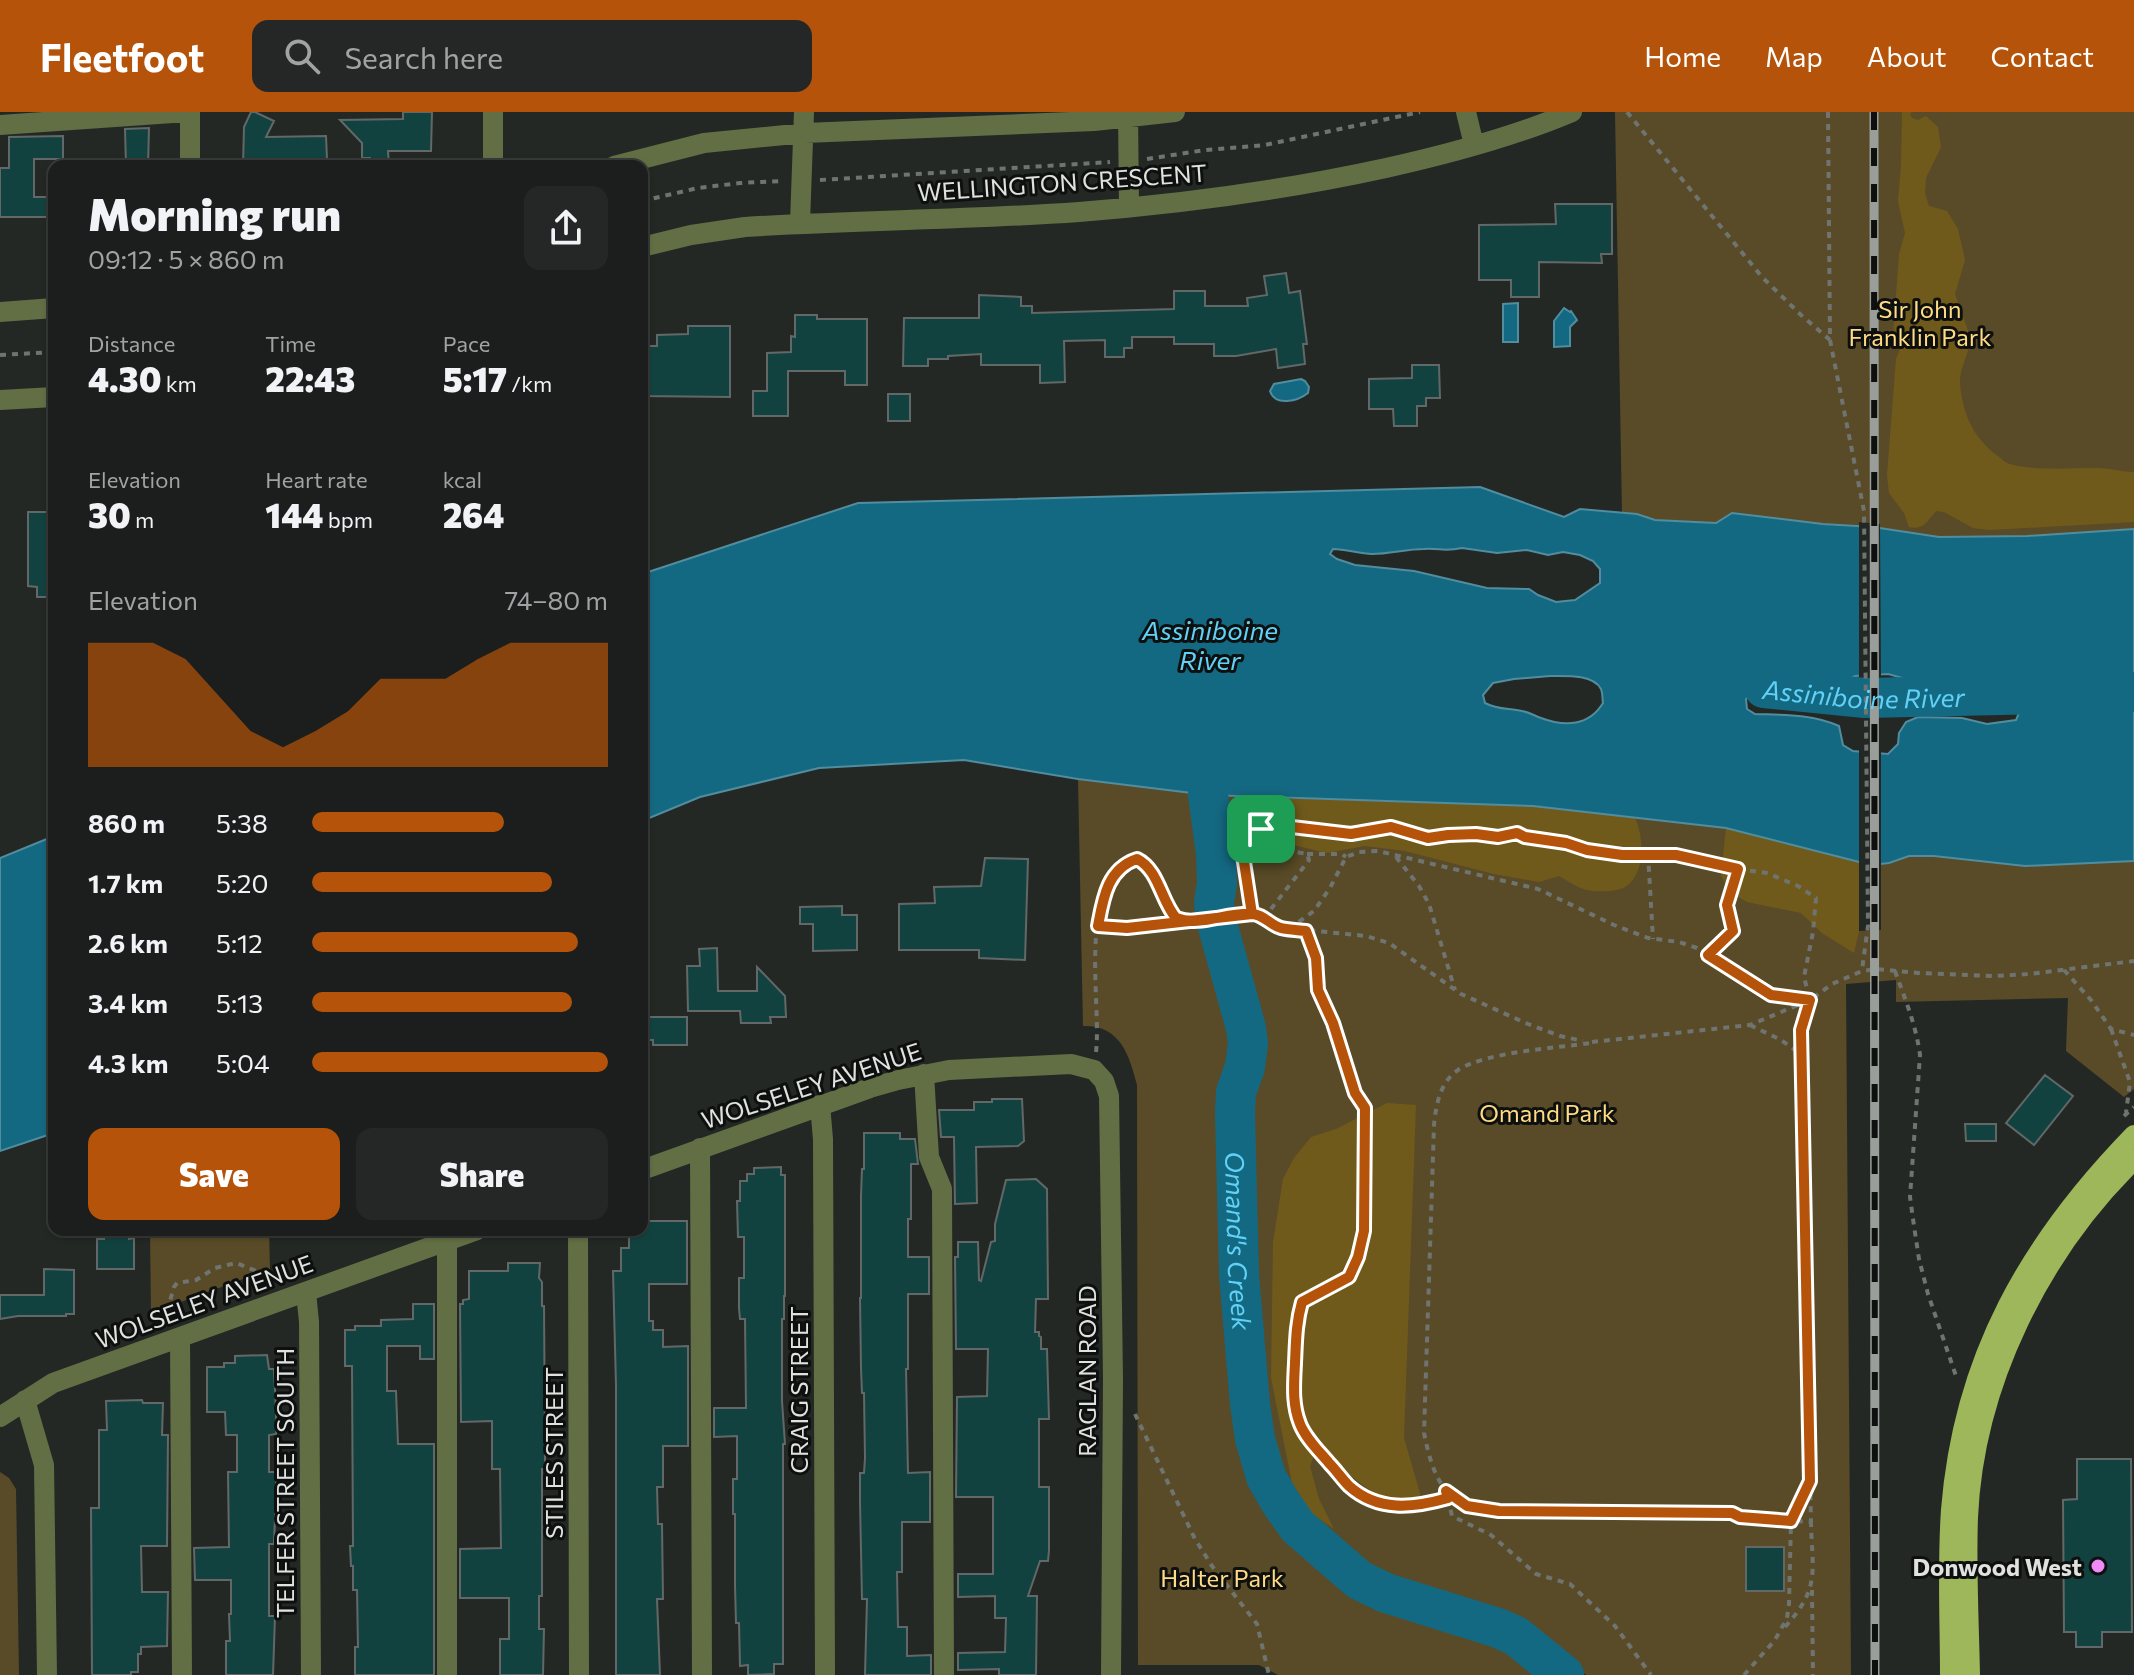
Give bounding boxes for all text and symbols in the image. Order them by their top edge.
search box [252,20,812,92]
text: Fleetfoot [40,33,204,80]
icon: search [280,34,324,78]
text: Search here [344,38,503,75]
text: Home [1644,39,1721,73]
text: Map [1765,39,1823,73]
text: About [1867,39,1947,73]
text: Contact [1991,39,2094,73]
street label: WELLINGTON CRESCENT [916,157,1208,207]
text: Morning run [88,186,341,240]
button: share [524,186,608,270]
text: 09:12 · 5 × 860 m [88,243,284,274]
park label: Sir John Franklin Park [1849,294,1991,351]
text: Distance [88,330,175,357]
text: Time [265,330,316,357]
text: Pace [443,330,490,357]
text: 4.30 [88,357,161,399]
text: 22:43 [265,357,355,399]
text: 5:17 [443,357,507,399]
text: km [161,370,197,397]
text: /km [507,370,552,397]
text: Elevation [88,466,181,493]
text: Heart rate [265,466,368,493]
text: kcal [443,466,482,493]
text: 30 [88,493,131,535]
text: 144 [265,493,323,535]
text: 264 [443,493,504,535]
text: m [131,506,154,533]
text: bpm [323,506,373,533]
text: Elevation [88,584,198,615]
text: 74–80 m [505,584,608,615]
water label: Assiniboine River [1141,614,1278,675]
water label: Assiniboine River [1760,672,1967,714]
pin [1227,795,1295,863]
text: 860 m [88,807,165,838]
text: 5:38 [216,807,268,838]
icon: arrive [1239,807,1283,851]
text: 1.7 km [88,867,163,898]
text: 5:20 [216,867,268,898]
text: 2.6 km [88,927,168,958]
text: 5:12 [216,927,263,958]
text: 3.4 km [88,987,168,1018]
text: 5:13 [216,987,263,1018]
street label: WOLSELEY AVENUE [697,1036,925,1134]
text: 4.3 km [88,1047,168,1078]
text: 5:04 [216,1047,270,1078]
park label: Omand Park [1479,1098,1615,1127]
button: Save [88,1128,340,1220]
button: Share [356,1128,608,1220]
water label: Omand's Creek [1220,1151,1259,1332]
street label: WOLSELEY AVENUE [91,1248,317,1354]
street label: RAGLAN ROAD [1072,1285,1101,1457]
street label: CRAIG STREET [784,1306,813,1474]
street label: TELFER STREET SOUTH [270,1348,299,1618]
street label: STILES STREET [539,1367,568,1539]
place label: Donwood West [1912,1552,2082,1581]
marker: Donwood West [2089,1557,2107,1575]
park label: Halter Park [1160,1563,1284,1592]

